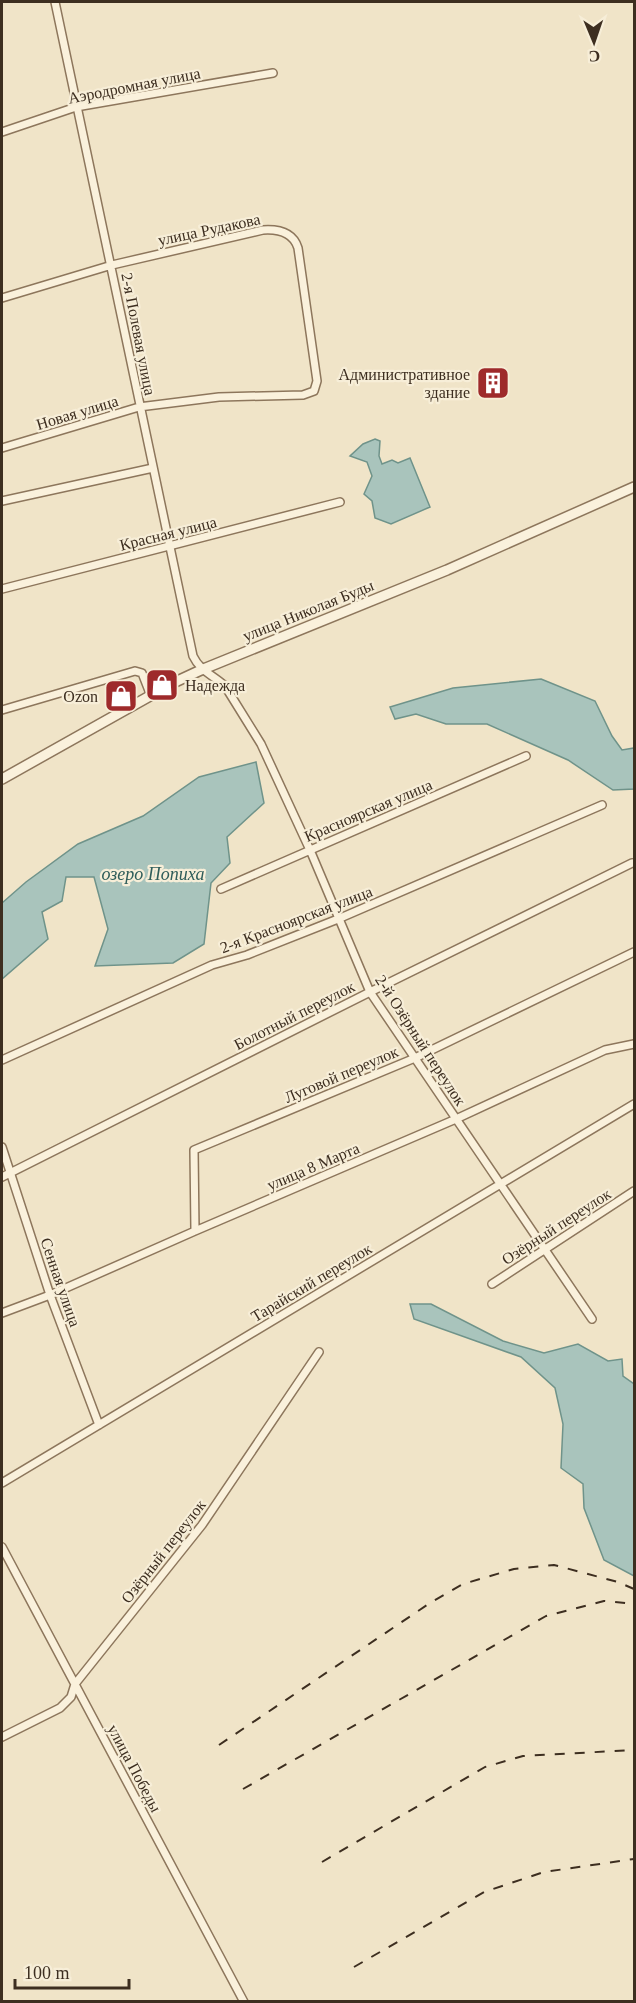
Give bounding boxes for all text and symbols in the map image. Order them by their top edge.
north arrow [564,12,624,72]
text: С [588,48,601,65]
street label: Аэродромная улица [66,64,202,108]
street label: улица Рудакова [156,210,262,250]
street label: 2-я Полевая улица [117,271,159,397]
building icon: Административное здание [475,365,511,401]
place label: Административное здание [339,366,470,402]
street label: Новая улица [34,392,121,434]
street label: Красная улица [118,513,219,555]
street label: улица Николая Буды [240,576,377,645]
shop icon: Надежда [144,667,180,703]
place label: Надежда [185,677,245,695]
shop icon: Ozon [103,678,139,714]
place label: Ozon [63,688,98,705]
street label: Красноярская улица [302,776,435,846]
water label: озеро Попиха [101,864,205,884]
street label: 2-я Красноярская улица [218,883,375,957]
street label: 2-й Озёрный переулок [371,972,469,1109]
street label: Болотный переулок [231,978,358,1054]
street label: Луговой переулок [282,1043,401,1107]
street label: улица 8 Марта [264,1139,362,1195]
street label: Озёрный переулок [499,1185,615,1269]
street label: Сенная улица [36,1235,84,1329]
street label: Тарайский переулок [248,1240,375,1326]
street label: Озёрный переулок [118,1496,210,1607]
street label: улица Победы [103,1722,165,1816]
scale bar [15,1952,129,1990]
text: 100 m [24,1963,70,1983]

